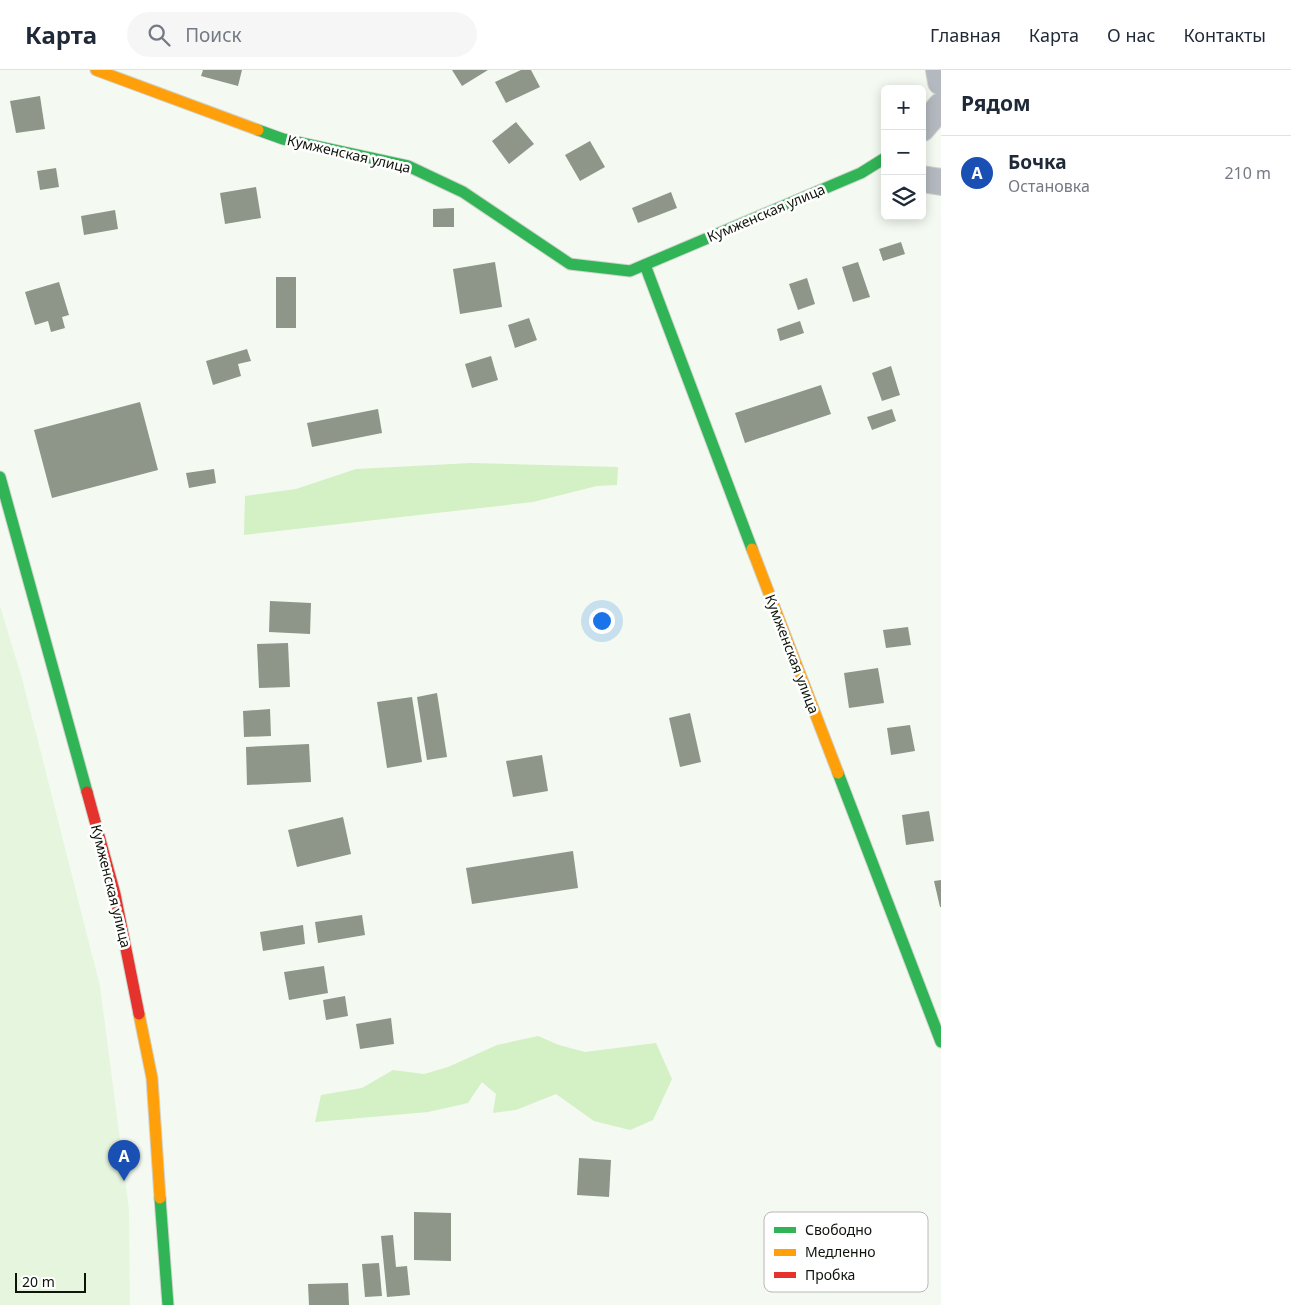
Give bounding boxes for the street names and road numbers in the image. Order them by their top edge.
street label: Кумженская улица [285,130,413,177]
street label: Кумженская улица [704,179,828,246]
street label: Кумженская улица [761,591,824,716]
street label: Кумженская улица [87,822,136,950]

